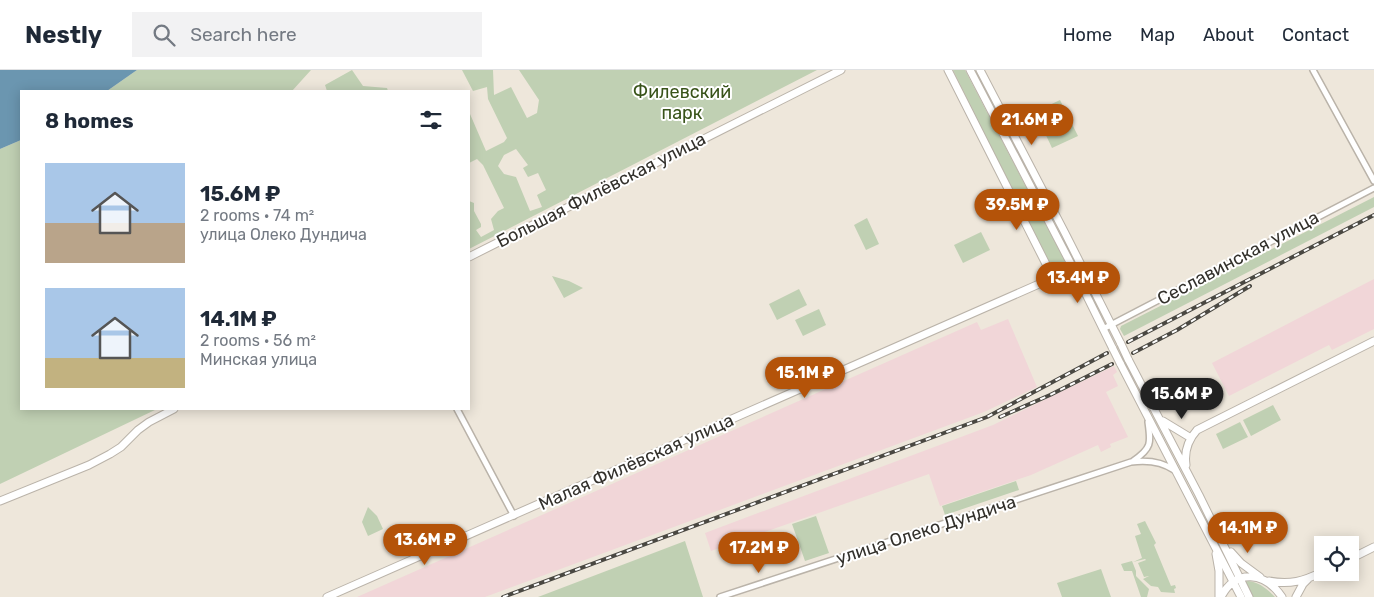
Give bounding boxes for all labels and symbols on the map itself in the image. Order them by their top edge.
park label: Филевский парк [633,81,731,124]
pin: 21.6M ₽ [986,104,1078,146]
street label: Большая Филёвская улица [493,128,709,252]
pin: 39.5M ₽ [971,189,1063,231]
street label: Сеславинская улица [1153,206,1323,310]
pin: 13.4M ₽ [1032,262,1124,304]
pin: 15.1M ₽ [759,356,851,399]
pin: 15.6M ₽ [1136,378,1228,420]
street label: Малая Филёвская улица [535,409,737,515]
street label: улица Олеко Дундича [833,491,1019,569]
pin: 14.1M ₽ [1202,512,1294,554]
pin: 13.6M ₽ [379,524,471,566]
pin: 17.2M ₽ [713,532,805,574]

